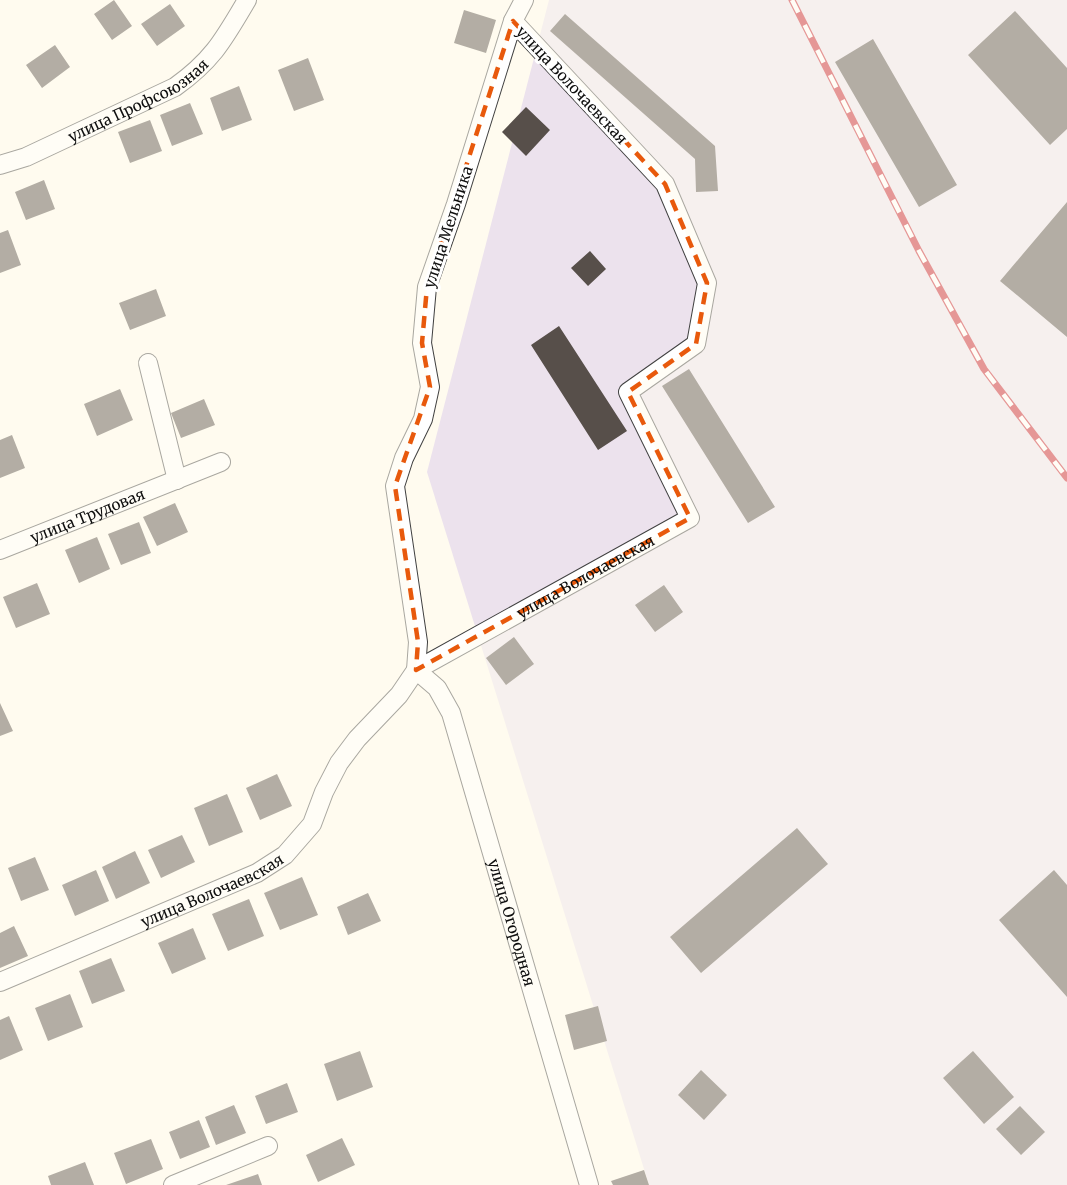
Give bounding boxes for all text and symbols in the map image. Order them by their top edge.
street label: улица Волочаевская [512,22,632,148]
street label: улица Профсоюзная [65,54,212,146]
street label: улица Мельника [419,163,477,291]
street label: улица Трудовая [27,484,147,547]
street label: улица Волочаевская [513,530,658,622]
street label: улица Волочаевская [138,849,287,931]
street label: улица Огородная [485,857,540,988]

